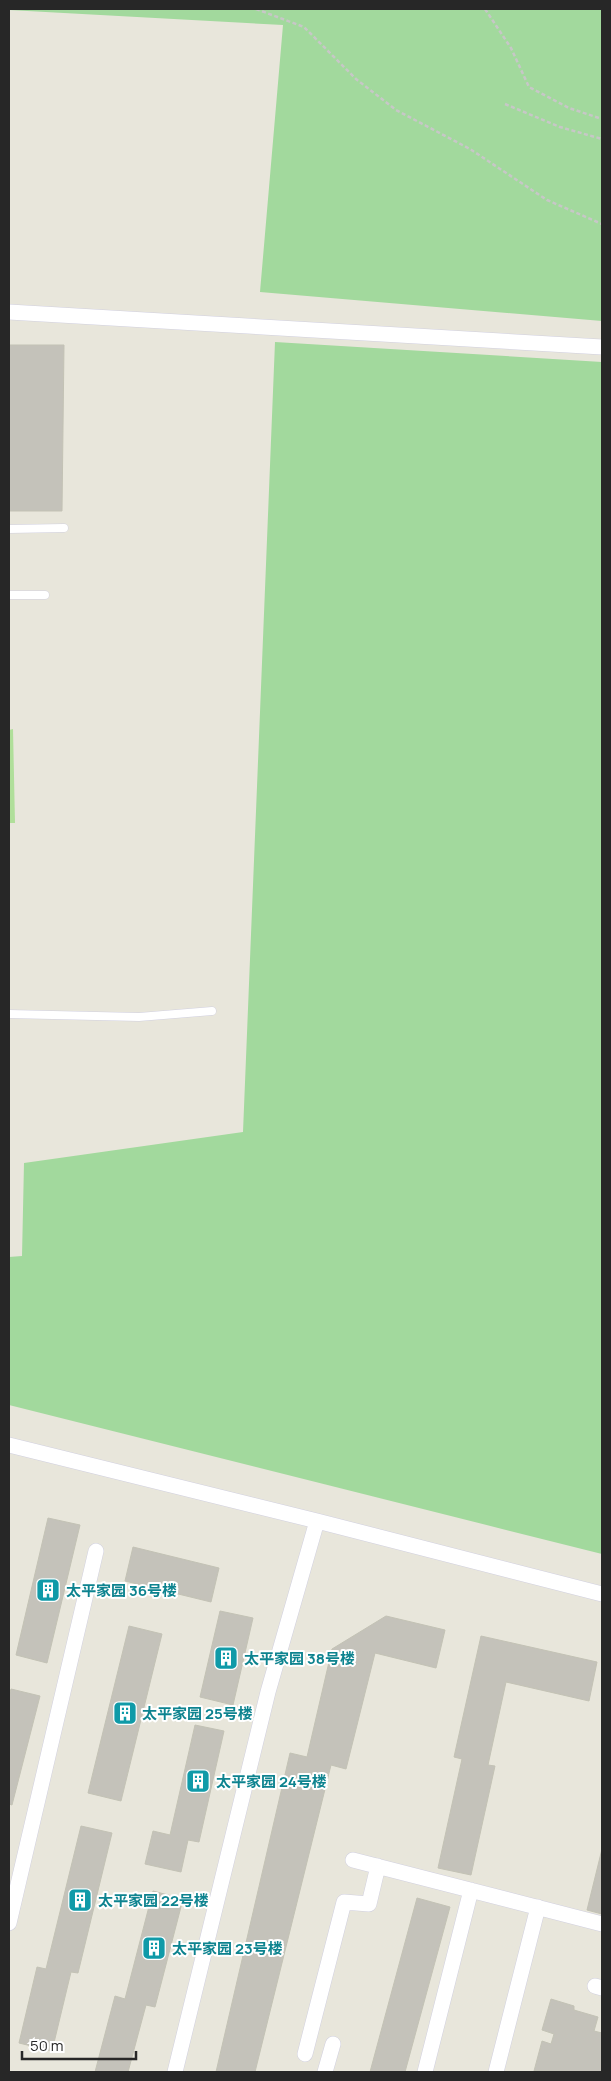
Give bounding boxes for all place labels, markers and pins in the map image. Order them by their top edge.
building icon: 太平家园 36号楼 [35,1577,61,1603]
place label: 太平家园 36号楼 [66,1580,177,1601]
building icon: 太平家园 38号楼 [213,1645,239,1671]
place label: 太平家园 38号楼 [244,1648,355,1669]
building icon: 太平家园 25号楼 [112,1700,138,1726]
place label: 太平家园 25号楼 [142,1703,253,1724]
building icon: 太平家园 24号楼 [185,1768,211,1794]
place label: 太平家园 24号楼 [216,1771,327,1792]
building icon: 太平家园 22号楼 [67,1887,93,1913]
place label: 太平家园 22号楼 [98,1890,209,1911]
building icon: 太平家园 23号楼 [141,1935,167,1961]
place label: 太平家园 23号楼 [172,1938,283,1959]

